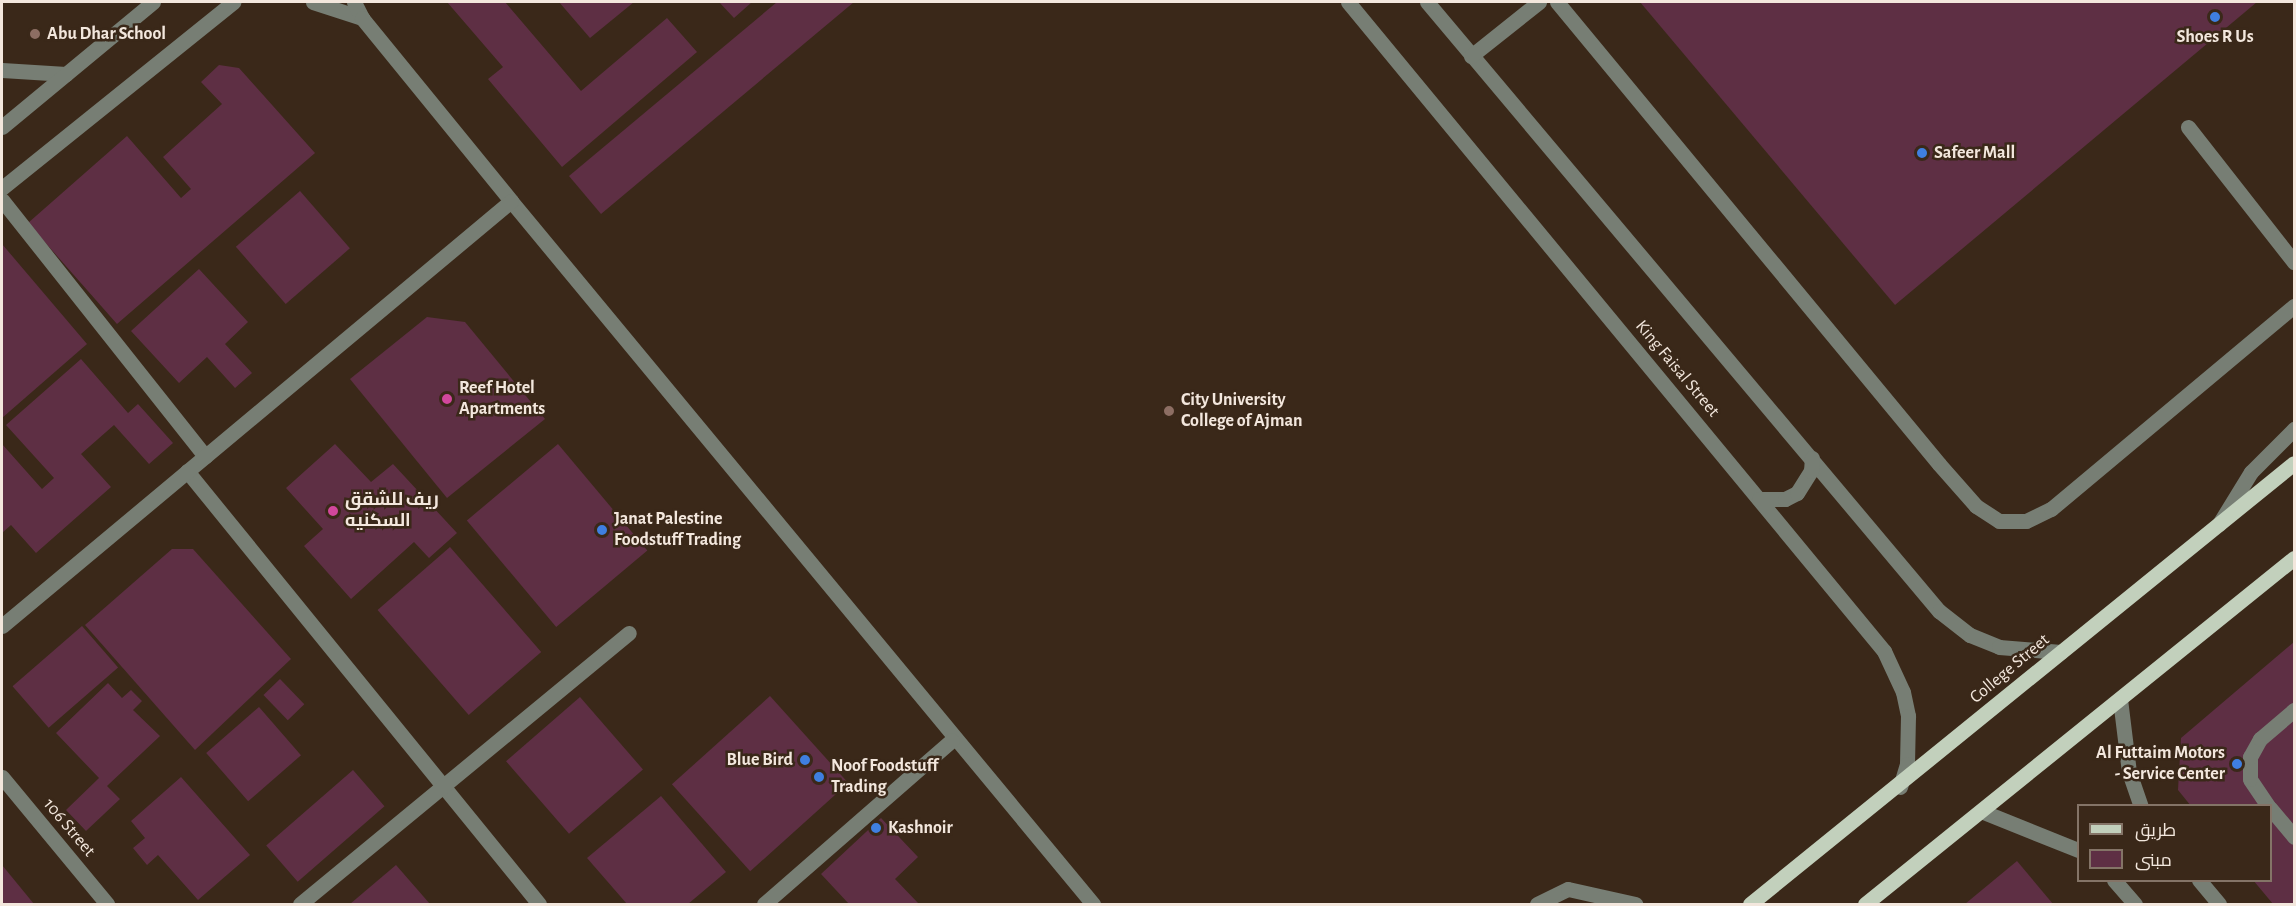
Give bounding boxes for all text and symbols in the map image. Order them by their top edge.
marker: Shoes R Us [2208,10,2222,24]
place label: Abu Dhar School [47,23,166,45]
place label: Shoes R Us [2176,26,2254,48]
marker: Abu Dhar School [28,27,42,41]
place label: Safeer Mall [1934,142,2015,164]
marker: Safeer Mall [1915,146,1929,160]
street label: King Faisal Street [1630,316,1724,422]
place label: Reef Hotel Apartments [459,378,545,420]
place label: City University College of Ajman [1181,390,1303,432]
marker: Reef Hotel Apartments [440,392,454,406]
marker: City University College of Ajman [1162,404,1176,418]
place label: ريف للشقق السكنيه [345,490,439,532]
marker: ريف للشقق السكنيه [326,504,340,518]
place label: Janat Palestine Foodstuff Trading [614,509,741,552]
marker: Janat Palestine Foodstuff Trading [595,523,609,537]
street label: College Street [1966,629,2054,709]
place label: Al Futtaim Motors - Service Center [2096,743,2225,786]
place label: Blue Bird [726,749,793,771]
marker: Blue Bird [798,753,812,767]
place label: Noof Foodstuff Trading [831,756,938,798]
marker: Al Futtaim Motors - Service Center [2230,757,2244,771]
marker: Noof Foodstuff Trading [812,770,826,784]
street label: 106 Street [38,794,100,862]
legend [2077,804,2272,882]
place label: Kashnoir [888,817,953,839]
marker: Kashnoir [869,821,883,835]
text: طريق [2135,822,2176,840]
text: مبنى [2135,852,2172,870]

